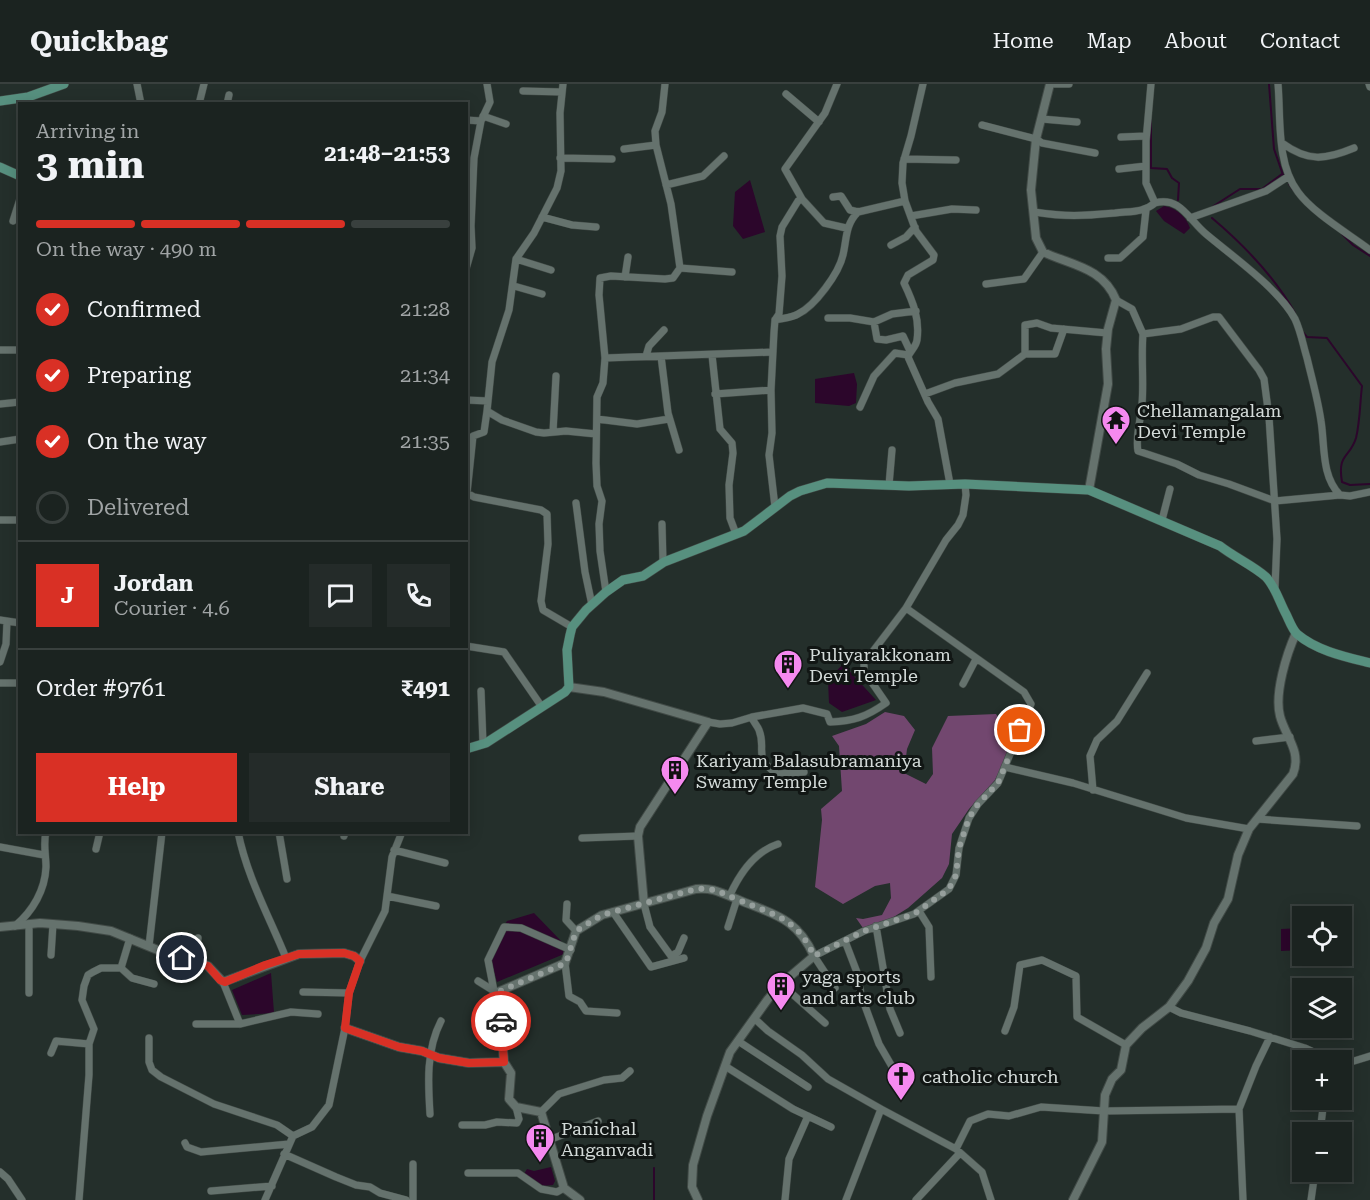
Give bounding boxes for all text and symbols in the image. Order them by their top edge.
text: Quickbag [30,25,168,58]
text: Home [993,29,1054,53]
text: Map [1087,29,1132,53]
text: About [1165,29,1227,53]
text: Contact [1260,29,1340,53]
text: Arriving in [36,119,139,143]
text: 21:48–21:53 [324,141,450,166]
text: 3 min [36,142,144,188]
text: On the way · 490 m [36,237,217,261]
icon: check [36,293,69,326]
text: Confirmed [87,297,201,322]
text: 21:28 [400,297,450,321]
icon: check [36,359,69,392]
text: Preparing [87,363,191,388]
text: 21:34 [400,363,450,387]
place label: Chellamangalam Devi Temple [1137,400,1281,442]
temple icon: Chellamangalam Devi Temple [1100,404,1132,446]
icon: check [36,425,69,458]
text: On the way [87,429,207,454]
text: 21:35 [400,429,450,453]
text: Delivered [87,495,189,520]
button: chat [309,564,372,627]
button: phone [387,564,450,627]
text: Jordan [114,571,193,596]
text: J [61,583,74,608]
text: Courier · 4.6 [114,596,230,620]
place label: Puliyarakkonam Devi Temple [809,644,951,686]
building icon: Puliyarakkonam Devi Temple [772,648,804,690]
text: Order #9761 [36,676,166,701]
text: ₹491 [401,676,450,701]
pin [994,704,1045,755]
icon: bag [1003,713,1036,746]
place label: Kariyam Balasubramaniya Swamy Temple [696,750,922,792]
button: Help [36,753,237,822]
button: Share [249,753,450,822]
building icon: Kariyam Balasubramaniya Swamy Temple [659,754,691,796]
map controls [1292,906,1352,1182]
button: locate [1292,906,1352,966]
pin [156,932,207,983]
icon: home [165,941,198,974]
place label: yaga sports and arts club [802,966,915,1008]
building icon: yaga sports and arts club [765,970,797,1012]
button: layers [1292,978,1352,1038]
courier [471,991,531,1051]
icon: car [485,1005,518,1038]
button: + [1292,1050,1352,1110]
church icon: catholic church [885,1060,917,1102]
place label: catholic church [922,1066,1059,1087]
place label: Panichal Anganvadi [561,1118,654,1160]
building icon: Panichal Anganvadi [524,1122,556,1164]
button: − [1292,1122,1352,1182]

